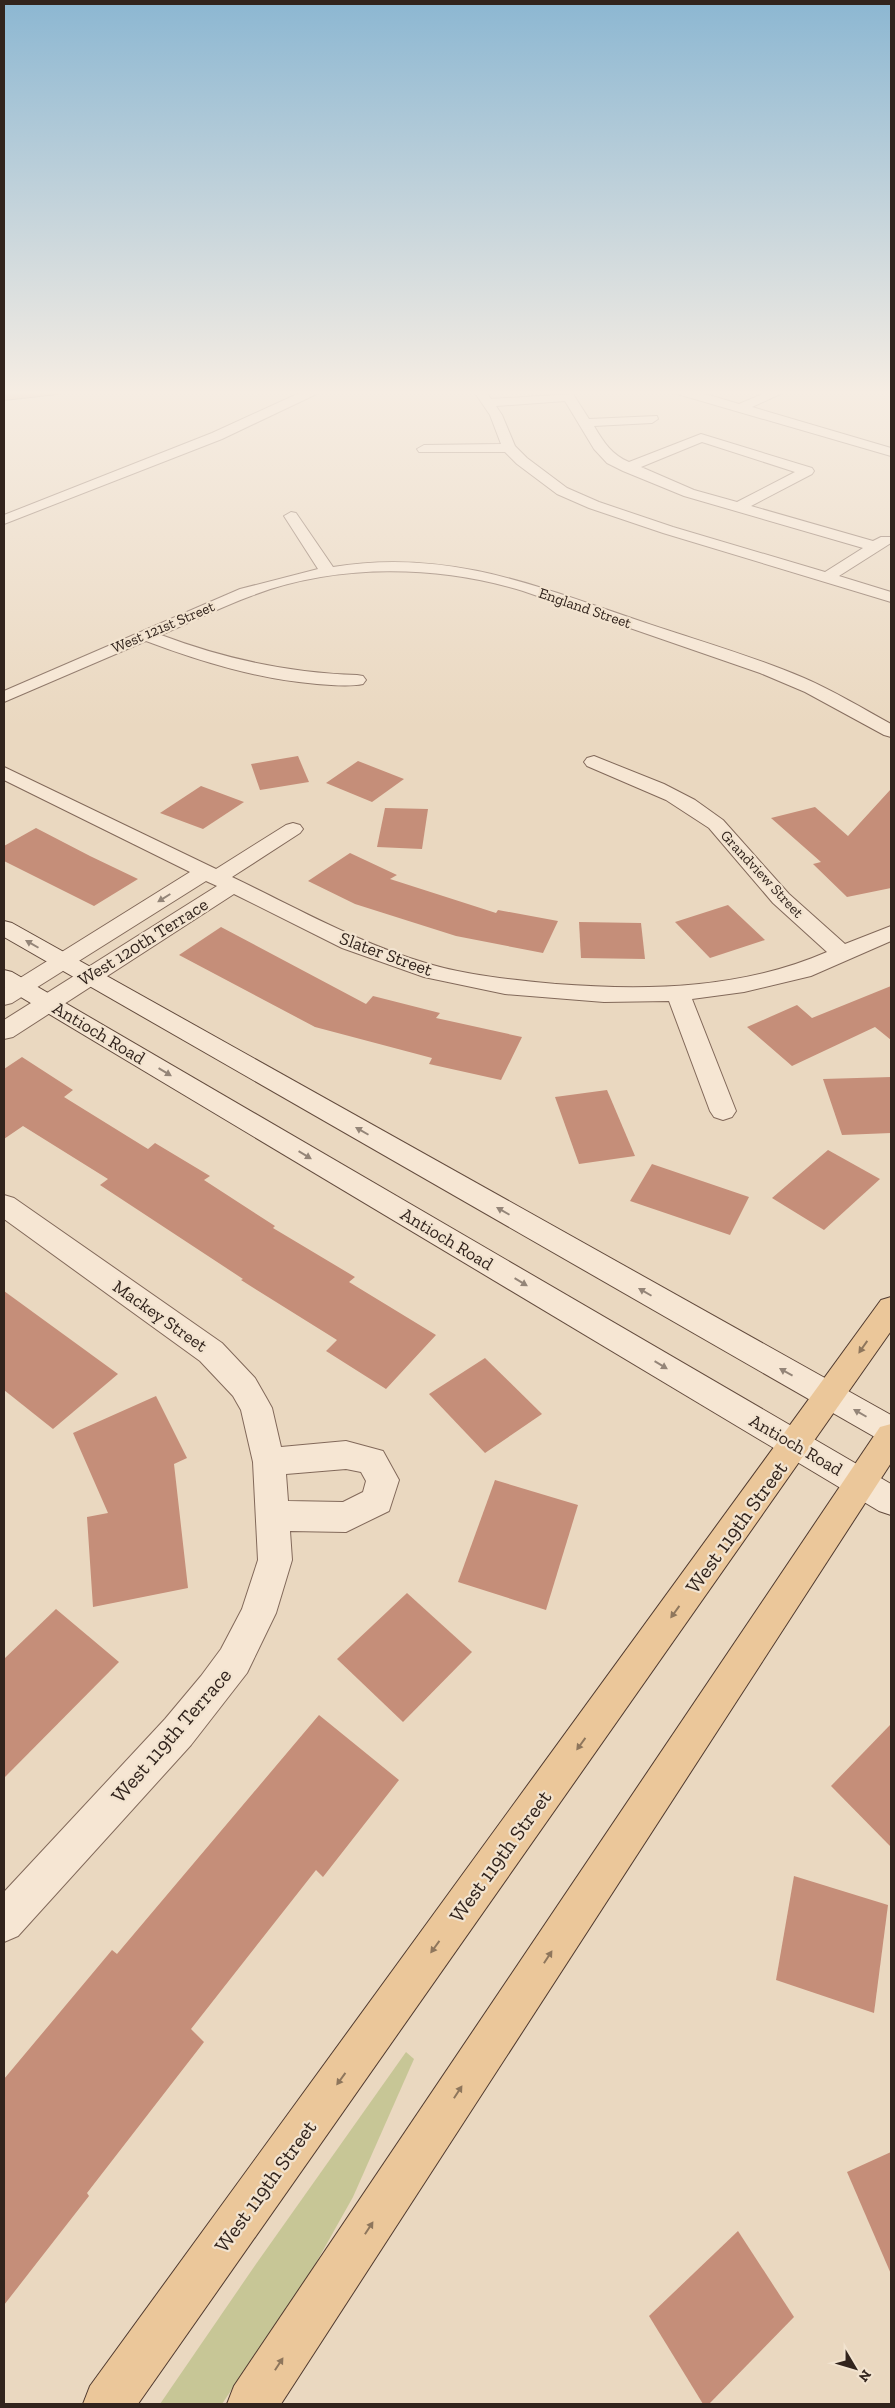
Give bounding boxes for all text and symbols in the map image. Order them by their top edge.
street label: England Street [536,584,634,632]
street label: West 121st Street [109,597,218,657]
street label: Grandview Street [717,826,808,922]
street label: West 120th Terrace [74,893,212,991]
one-way arrow [157,893,170,902]
street label: Slater Street [337,927,436,981]
one-way arrow [24,940,39,948]
street label: Antioch Road [49,997,149,1069]
one-way arrow [159,1068,172,1077]
one-way arrow [355,1127,369,1136]
one-way arrow [299,1150,312,1159]
street label: Antioch Road [397,1203,497,1275]
one-way arrow [497,1207,510,1216]
street label: Mackey Street [109,1275,212,1357]
one-way arrow [514,1278,527,1287]
one-way arrow [638,1287,651,1296]
one-way arrow [858,1341,868,1354]
one-way arrow [654,1360,667,1369]
one-way arrow [779,1367,793,1376]
street label: Antioch Road [745,1409,847,1481]
one-way arrow [853,1409,866,1418]
street label: West 119th Street [680,1456,792,1598]
one-way arrow [670,1605,680,1619]
street label: West 119th Terrace [106,1662,236,1807]
one-way arrow [576,1737,586,1751]
street label: West 119th Street [444,1785,556,1927]
one-way arrow [430,1940,440,1954]
one-way arrow [543,1950,553,1964]
one-way arrow [336,2072,346,2086]
one-way arrow [453,2086,463,2099]
street label: West 119th Street [209,2115,321,2257]
one-way arrow [364,2221,374,2235]
north arrow [830,2343,880,2393]
one-way arrow [274,2357,284,2370]
text: N [855,2366,875,2385]

